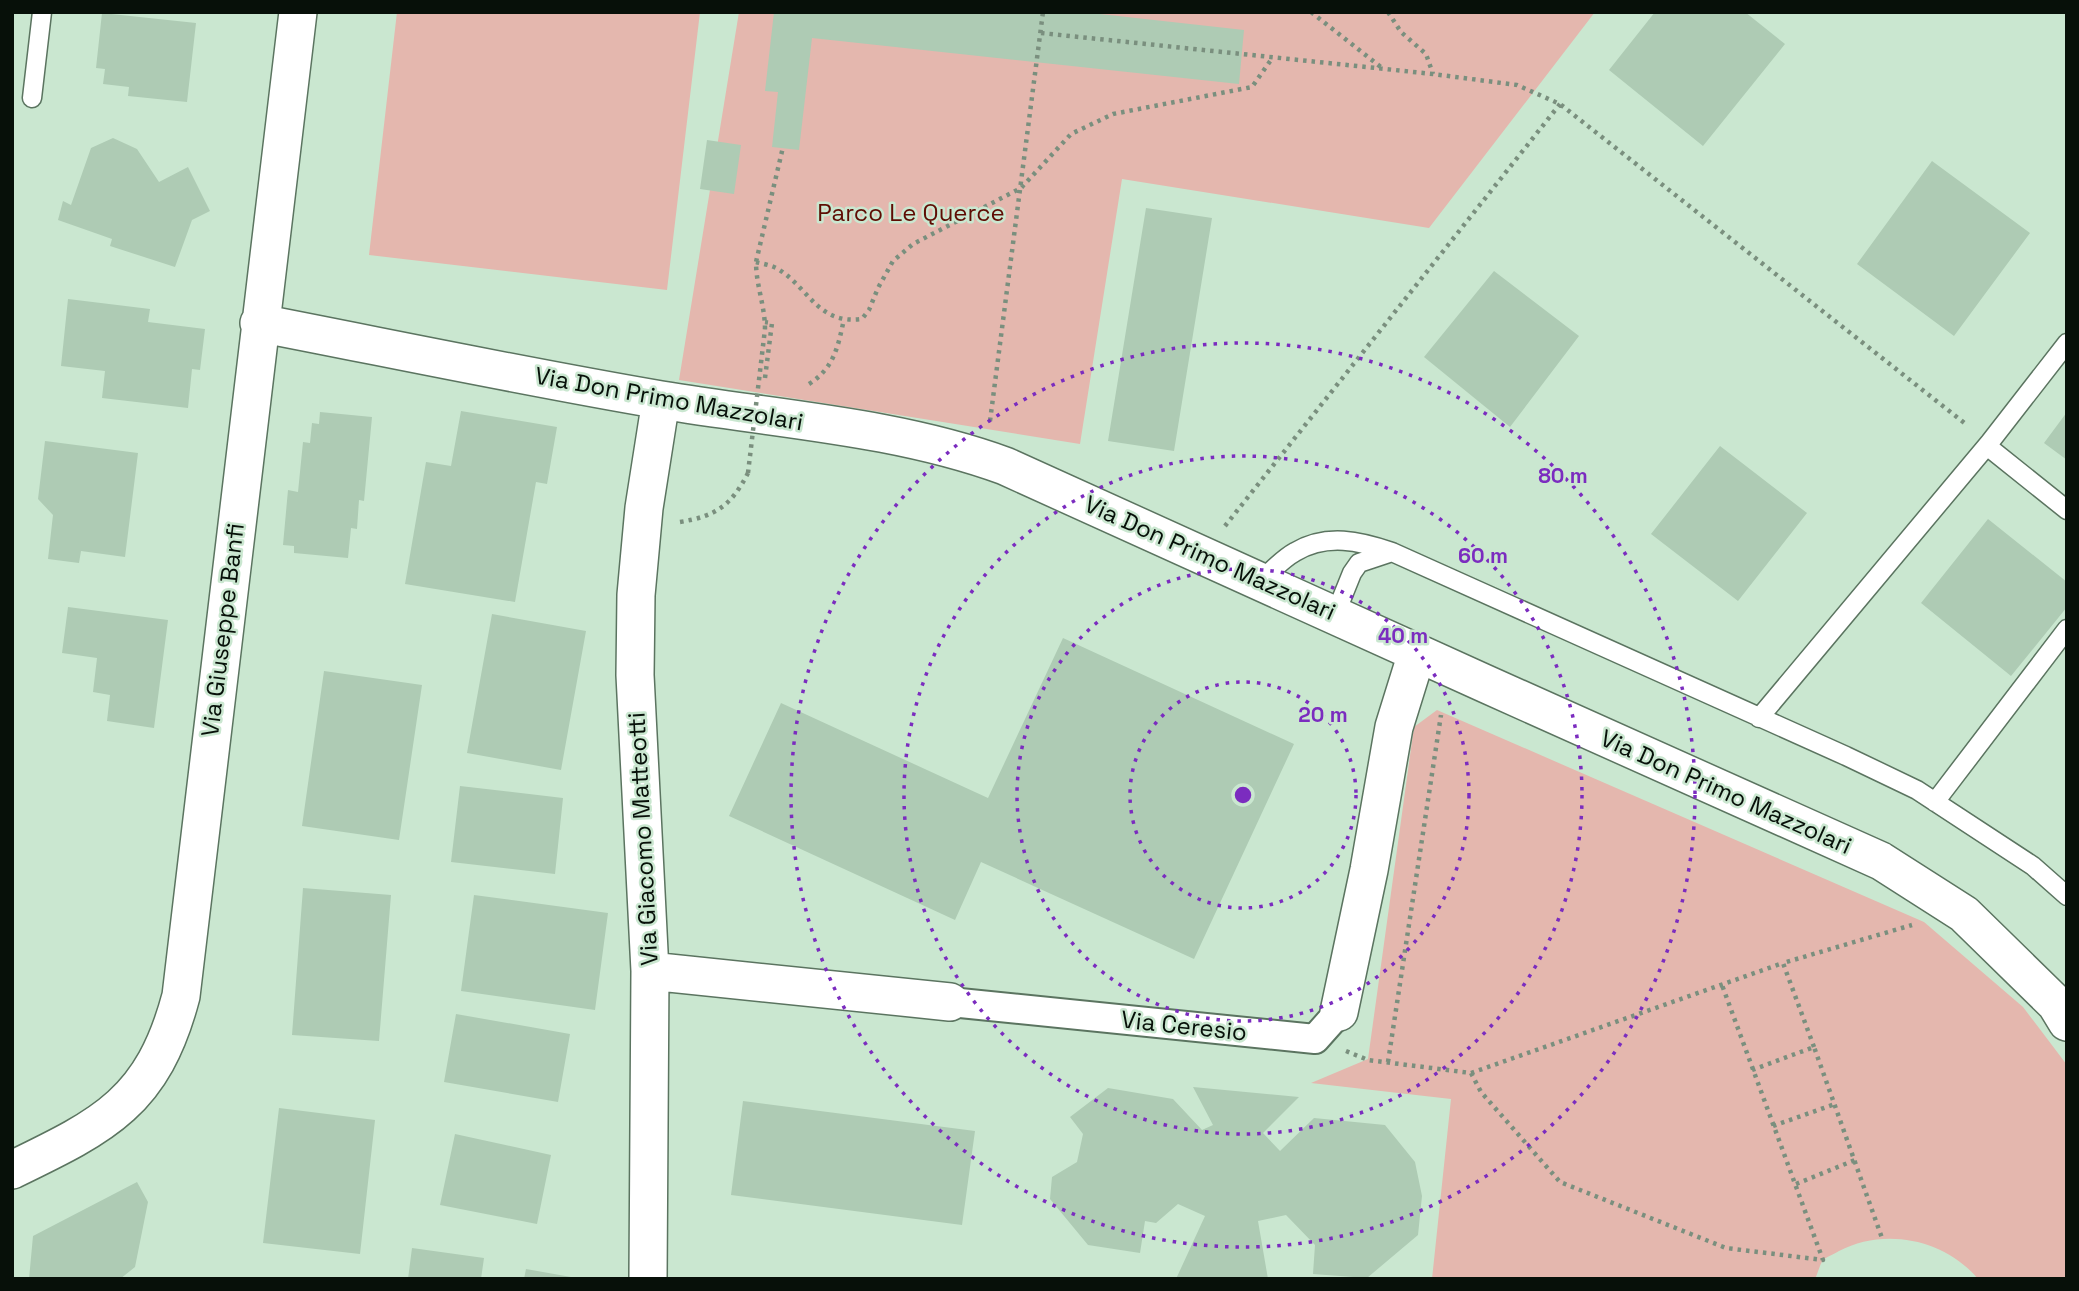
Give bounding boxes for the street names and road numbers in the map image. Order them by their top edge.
street label: Via Don Primo Mazzolari [533,360,806,437]
street label: Via Don Primo Mazzolari [1080,488,1341,627]
street label: Via Giuseppe Banfi [194,521,251,739]
street label: Via Giacomo Matteotti [620,712,665,967]
street label: Via Don Primo Mazzolari [1596,722,1857,861]
street label: Via Ceresio [1120,1003,1249,1048]

